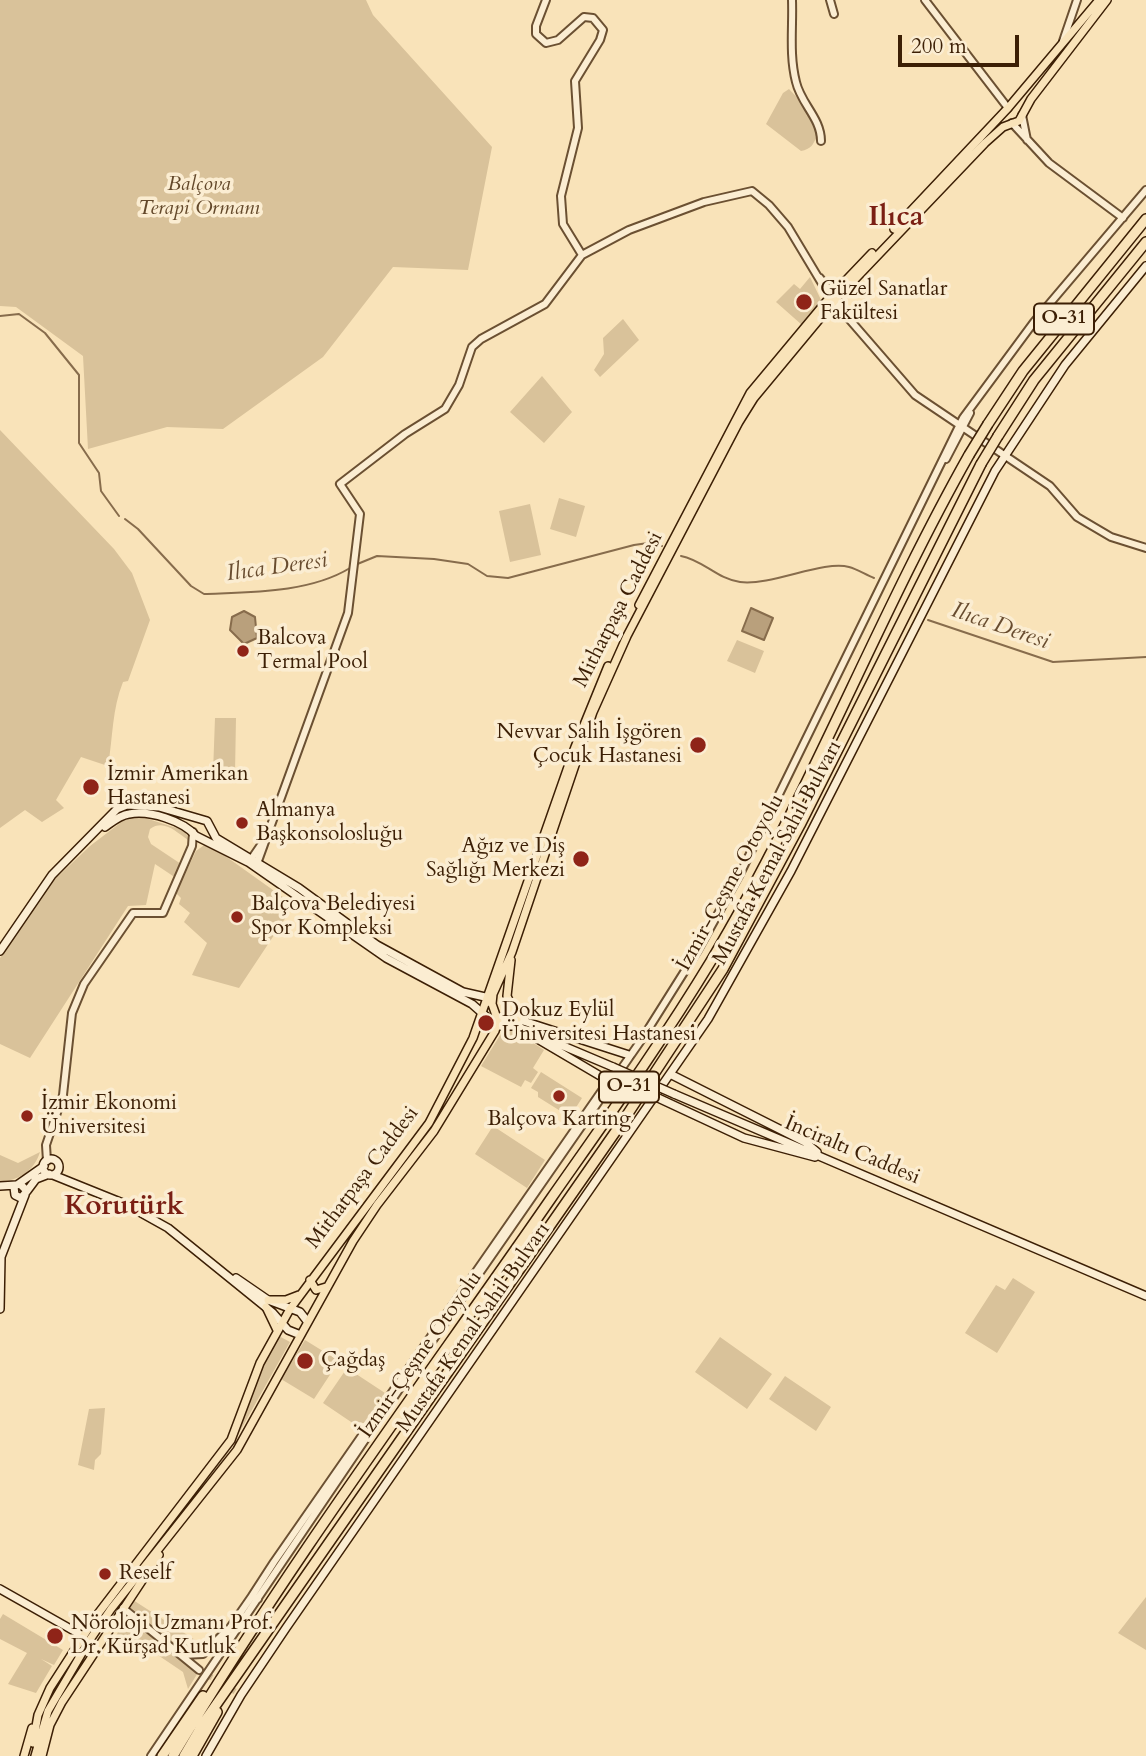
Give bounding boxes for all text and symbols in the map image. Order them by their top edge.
scale bar [901,21,1022,65]
text: 200 m [911,32,967,61]
park label: Balçova Terapi Ormanı [138,172,260,222]
district label: Ilıca [868,202,924,236]
place label: Güzel Sanatlar Fakültesi [820,277,947,327]
marker: Güzel Sanatlar Fakültesi [794,292,814,312]
road number: O-31 [1034,304,1094,334]
street label: Mithatpaşa Caddesi [569,528,669,692]
water label: Ilıca Deresi [225,547,329,589]
water label: Ilıca Deresi [948,597,1052,657]
place label: Balcova Termal Pool [257,626,368,676]
marker: Balcova Termal Pool [235,643,251,659]
place label: Nevvar Salih İşgören Çocuk Hastanesi [496,720,682,770]
marker: Nevvar Salih İşgören Çocuk Hastanesi [688,735,708,755]
street label: Mustafa Kemal Sahil Bulvarı [708,736,848,970]
place label: İzmir Amerikan Hastanesi [107,762,249,812]
marker: İzmir Amerikan Hastanesi [81,777,101,797]
street label: İzmir-Çeşme Otoyolu [672,790,790,976]
place label: Almanya Başkonsolosluğu [256,798,403,848]
marker: Almanya Başkonsolosluğu [234,815,250,831]
place label: Ağız ve Diş Sağlığı Merkezi [426,834,565,884]
marker: Ağız ve Diş Sağlığı Merkezi [571,849,591,869]
place label: Balçova Belediyesi Spor Kompleksi [251,892,415,942]
marker: Balçova Belediyesi Spor Kompleksi [229,909,245,925]
place label: Dokuz Eylül Üniversitesi Hastanesi [502,998,696,1048]
marker: Dokuz Eylül Üniversitesi Hastanesi [476,1013,496,1033]
road number: O-31 [599,1072,659,1102]
marker: Balçova Karting [551,1088,567,1104]
place label: İzmir Ekonomi Üniversitesi [41,1091,177,1141]
street label: Mithatpaşa Caddesi [301,1102,425,1254]
place label: Balçova Karting [487,1107,631,1133]
marker: İzmir Ekonomi Üniversitesi [19,1108,35,1124]
street label: İnciraltı Caddesi [780,1111,924,1191]
district label: Korutürk [64,1191,184,1225]
street label: Mustafa Kemal Sahil Bulvarı [392,1218,556,1438]
street label: İzmir-Çeşme Otoyolu [354,1267,488,1443]
place label: Çağdaş [321,1348,385,1374]
marker: Çağdaş [295,1351,315,1371]
place label: Reself [119,1561,171,1587]
marker: Reself [97,1566,113,1582]
place label: Nöroloji Uzmanı Prof. Dr. Kürşad Kutluk [71,1611,273,1661]
marker: Nöroloji Uzmanı Prof. Dr. Kürşad Kutluk [45,1626,65,1646]

